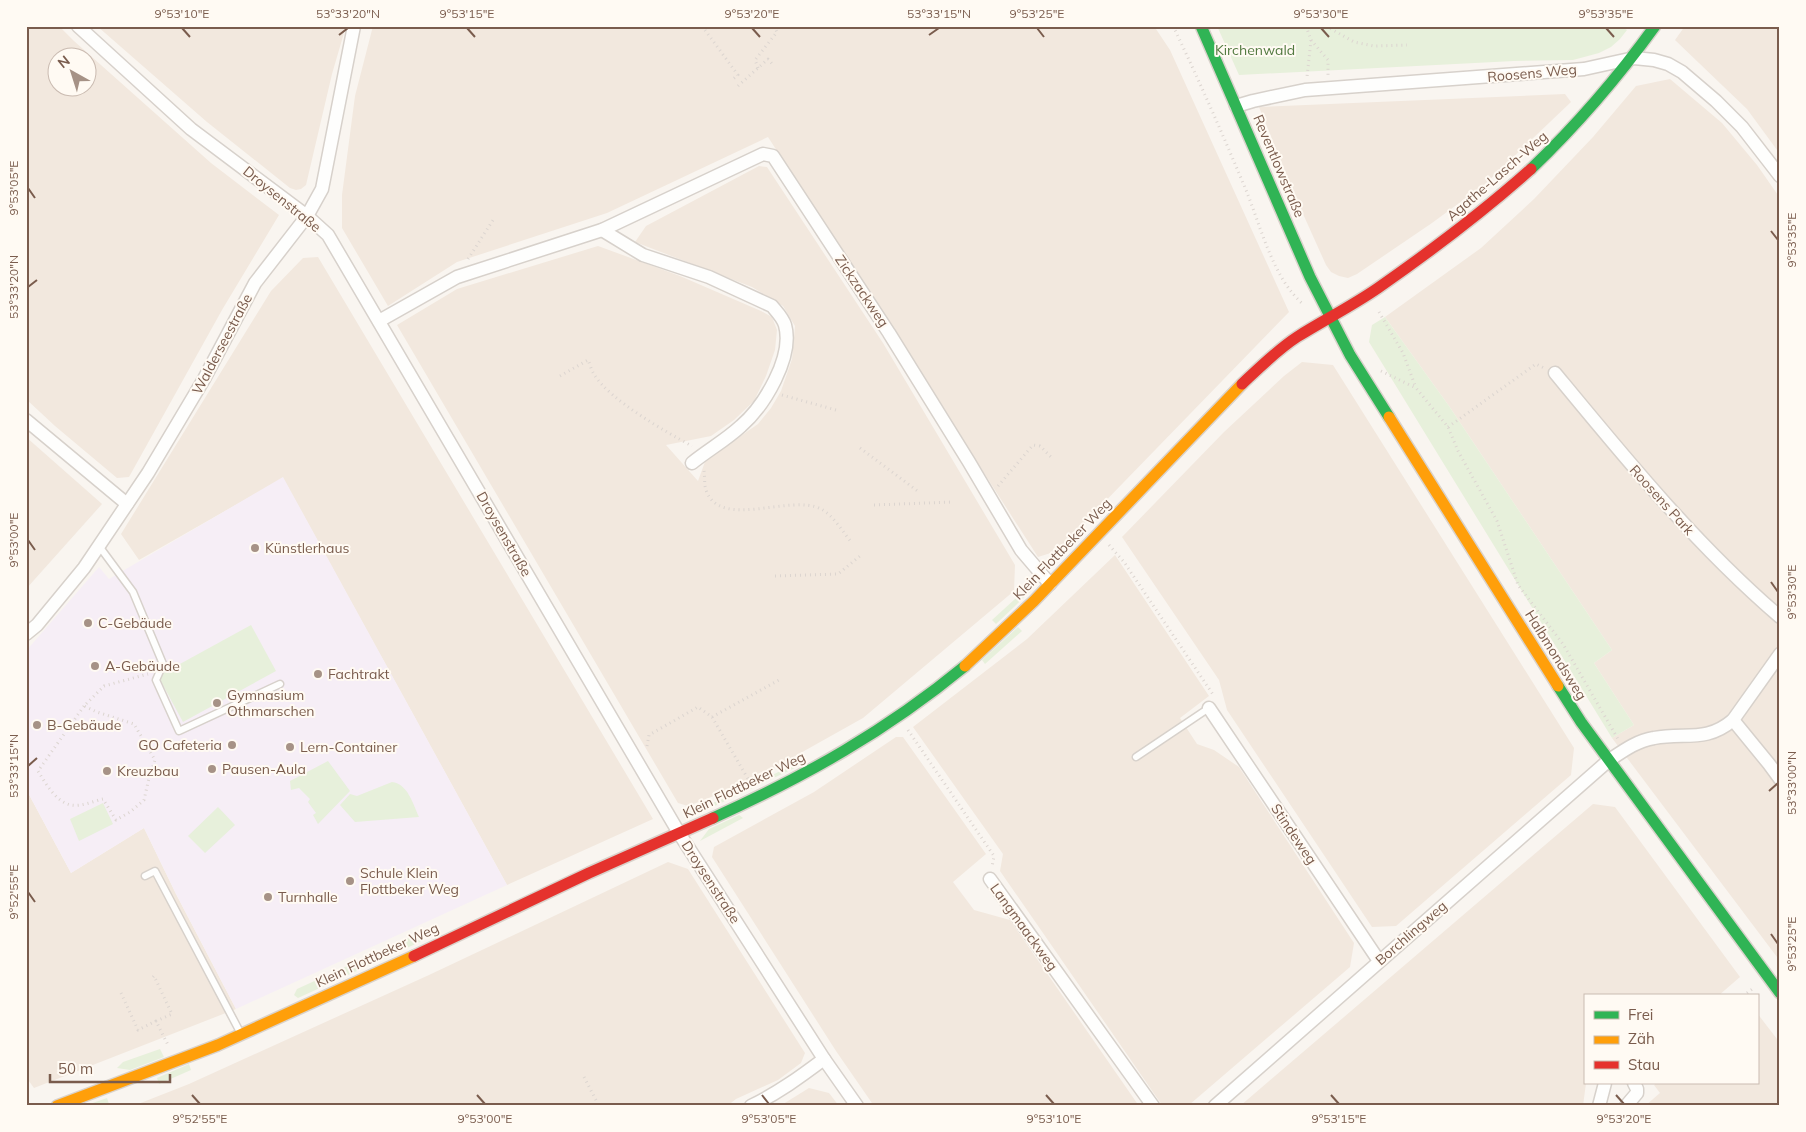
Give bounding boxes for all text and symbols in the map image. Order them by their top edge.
text: 9°53'10"E [155,6,209,21]
text: 53°33'20"N [316,6,380,21]
text: 9°53'15"E [440,6,494,21]
text: 9°53'20"E [725,6,779,21]
text: 53°33'15"N [907,6,971,21]
text: 9°53'25"E [1010,6,1064,21]
text: 9°53'30"E [1294,6,1348,21]
text: 9°53'35"E [1579,6,1633,21]
park label: Kirchenwald [1215,41,1295,59]
north arrow [48,48,98,98]
text: N [54,52,74,72]
street label: Roosens Weg [1487,60,1577,86]
street label: Reventlowstraße [1249,112,1309,220]
street label: Agathe-Lasch-Weg [1443,127,1551,225]
text: 9°53'05"E [6,161,21,215]
street label: Droysenstraße [239,162,325,236]
text: 9°53'35"E [1784,213,1799,267]
street label: Zickzackweg [831,251,893,331]
text: 53°33'20"N [6,255,21,319]
street label: Walderseestraße [188,291,256,397]
street label: Roosens Park [1626,461,1699,539]
street label: Droysenstraße [472,488,536,580]
street label: Klein Flottbeker Weg [1009,495,1115,603]
text: 9°53'00"E [6,513,21,567]
place label: Künstlerhaus [265,539,350,557]
marker: Künstlerhaus [249,542,261,554]
text: 9°53'30"E [1784,565,1799,619]
street label: Halbmondsweg [1521,607,1591,703]
place label: C-Gebäude [98,614,172,632]
marker: C-Gebäude [82,617,94,629]
place label: A-Gebäude [105,657,180,675]
marker: A-Gebäude [89,660,101,672]
place label: Fachtrakt [328,665,389,683]
marker: Fachtrakt [312,668,324,680]
place label: Gymnasium Othmarschen [227,686,315,720]
marker: Gymnasium Othmarschen [211,697,223,709]
place label: B-Gebäude [47,716,121,734]
marker: B-Gebäude [31,719,43,731]
text: 53°33'15"N [6,734,21,798]
place label: GO Cafeteria [138,736,222,754]
place label: Lern-Container [300,738,398,756]
marker: GO Cafeteria [226,739,238,751]
marker: Lern-Container [284,741,296,753]
street label: Klein Flottbeker Weg [680,748,808,822]
text: 53°33'00"N [1784,751,1799,815]
place label: Pausen-Aula [222,760,306,778]
place label: Kreuzbau [117,762,179,780]
marker: Pausen-Aula [206,763,218,775]
marker: Kreuzbau [101,765,113,777]
street label: Stindeweg [1267,800,1321,868]
street label: Droysenstraße [678,837,744,927]
place label: Schule Klein Flottbeker Weg [360,864,459,898]
text: 9°52'55"E [6,865,21,919]
marker: Schule Klein Flottbeker Weg [344,875,356,887]
street label: Langmaackweg [986,880,1062,974]
place label: Turnhalle [278,888,338,906]
marker: Turnhalle [262,891,274,903]
street label: Borchlingweg [1371,897,1451,969]
text: 9°53'25"E [1784,917,1799,971]
street label: Klein Flottbeker Weg [312,919,442,991]
legend [1584,994,1758,1084]
text: Frei [1628,1005,1653,1024]
text: Zäh [1628,1029,1655,1048]
scale bar [50,1052,170,1084]
text: Stau [1628,1055,1660,1074]
text: 50 m [58,1059,93,1078]
text: 9°52'55"E [173,1111,227,1126]
text: 9°53'00"E [458,1111,512,1126]
text: 9°53'05"E [742,1111,796,1126]
text: 9°53'10"E [1027,1111,1081,1126]
text: 9°53'15"E [1312,1111,1366,1126]
text: 9°53'20"E [1597,1111,1651,1126]

